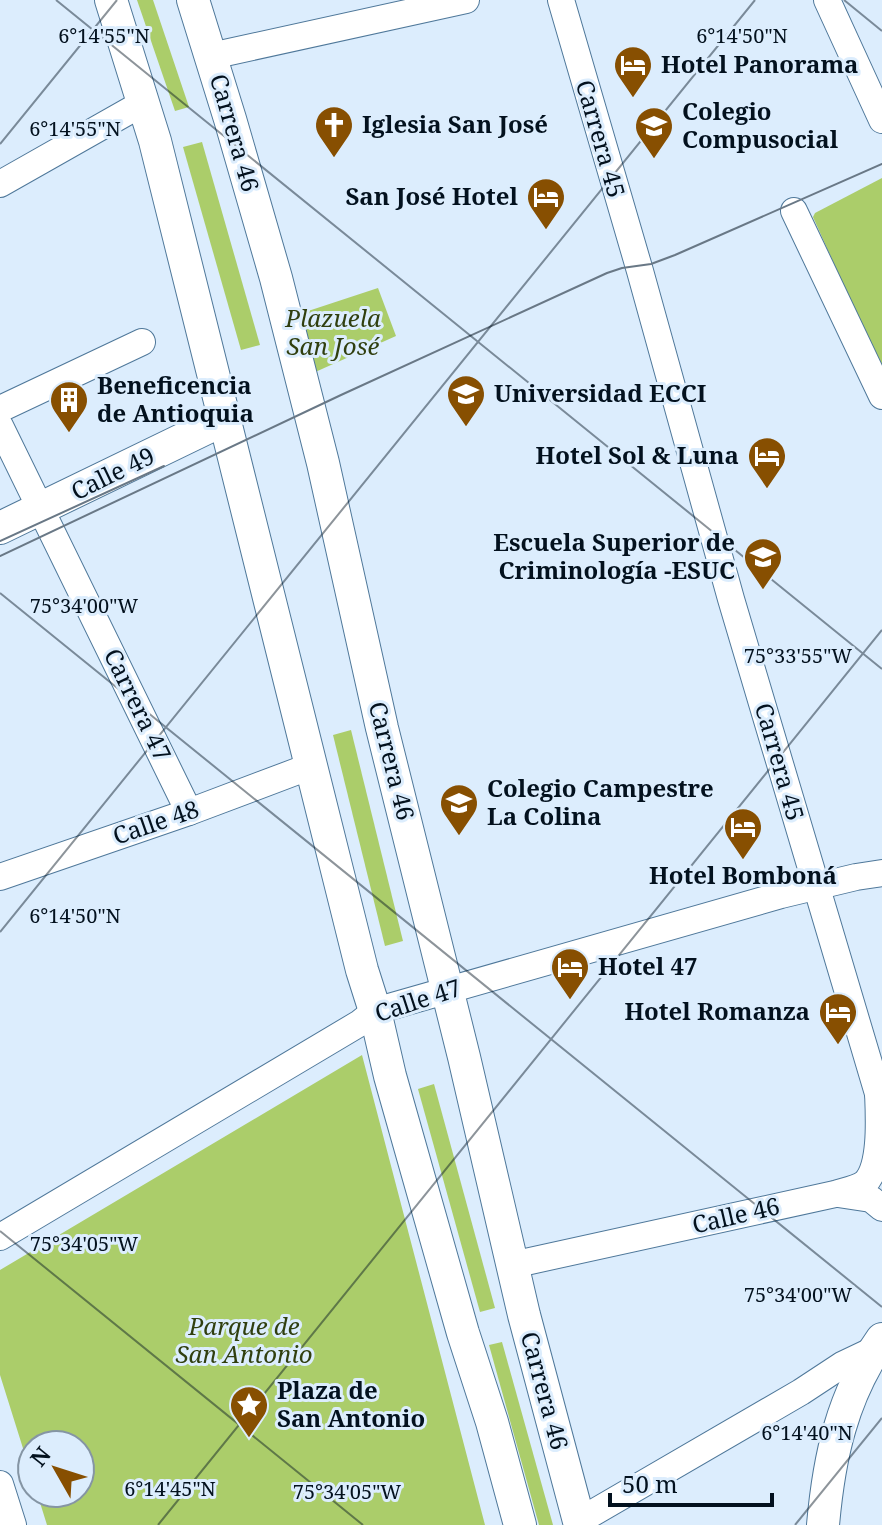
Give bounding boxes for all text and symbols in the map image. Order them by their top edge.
text: 6°14'55"N [58,22,150,49]
text: 6°14'50"N [696,22,788,49]
hotel icon: Hotel Panorama [612,44,654,99]
place label: Hotel Panorama [661,47,859,80]
street label: Carrera 46 [203,70,268,195]
street label: Carrera 45 [569,76,634,201]
place label: Colegio Compusocial [682,94,839,155]
church icon: Iglesia San José [313,104,355,159]
school or university icon: Colegio Compusocial [633,105,675,160]
place label: Iglesia San José [362,107,548,140]
text: 6°14'55"N [29,115,121,142]
hotel icon: San José Hotel [525,176,567,231]
place label: San José Hotel [345,179,519,212]
park label: Plazuela San José [284,301,381,362]
place label: Beneficencia de Antioquia [97,368,254,429]
school or university icon: Universidad ECCI [445,373,487,428]
place label: Universidad ECCI [494,376,706,409]
building icon: Beneficencia de Antioquia [48,379,90,434]
hotel icon: Hotel Sol & Luna [746,435,788,490]
street label: Calle 49 [65,438,160,507]
place label: Hotel Sol & Luna [536,438,739,471]
place label: Escuela Superior de Criminología -ESUC [493,525,735,586]
school or university icon: Escuela Superior de Criminología -ESUC [742,536,784,591]
text: 75°34'00"W [30,592,138,619]
text: 75°33'55"W [744,642,852,669]
street label: Carrera 47 [97,643,180,766]
street label: Carrera 46 [362,698,423,823]
street label: Carrera 45 [748,699,813,824]
place label: Colegio Campestre La Colina [487,771,714,832]
school or university icon: Colegio Campestre La Colina [438,782,480,837]
street label: Calle 48 [108,791,203,852]
hotel icon: Hotel Bomboná [722,806,764,861]
place label: Hotel Bomboná [649,858,837,891]
text: 6°14'50"N [29,902,121,929]
hotel icon: Hotel 47 [549,946,591,1001]
place label: Hotel 47 [598,949,698,982]
street label: Calle 47 [370,970,465,1029]
hotel icon: Hotel Romanza [817,991,859,1046]
place label: Hotel Romanza [624,994,810,1027]
street label: Calle 46 [689,1188,783,1241]
text: 75°34'05"W [30,1230,138,1257]
text: 75°34'00"W [744,1281,852,1308]
park label: Parque de San Antonio [176,1309,312,1370]
street label: Carrera 46 [514,1328,577,1453]
place label: Plaza de San Antonio [277,1373,425,1434]
place icon: Plaza de San Antonio [228,1384,270,1439]
text: 6°14'40"N [761,1419,853,1446]
north arrow [16,1429,96,1509]
text: N [23,1440,57,1472]
scale bar [610,1457,772,1507]
text: 50 m [622,1467,678,1500]
text: 6°14'45"N [124,1475,216,1502]
text: 75°34'05"W [293,1478,401,1505]

